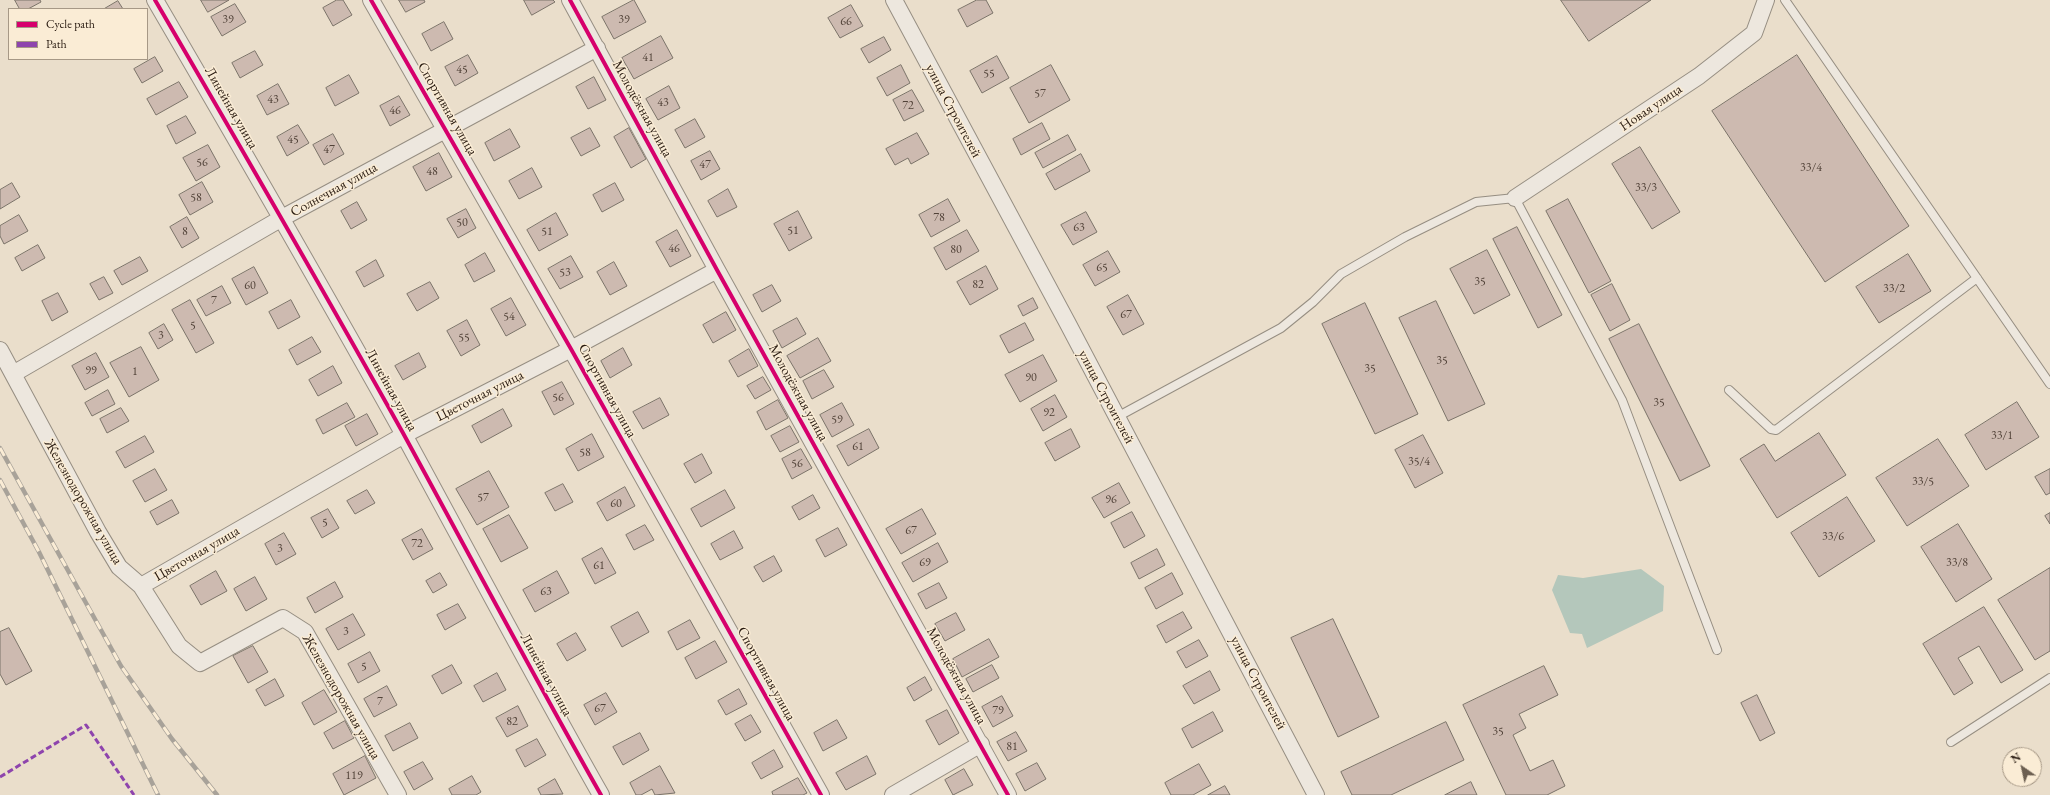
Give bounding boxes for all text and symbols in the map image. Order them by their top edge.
legend [8,8,148,60]
house number: 39 [222,13,234,27]
house number: 39 [618,13,630,27]
house number: 66 [840,15,852,29]
text: Cycle path [46,16,95,32]
text: Path [46,36,67,52]
house number: 41 [642,51,654,65]
street label: Молодёжная улица [608,58,676,160]
street label: Спортивная улица [414,59,480,159]
street label: улица Строителей [921,61,985,161]
house number: 45 [456,63,468,77]
street label: Линейная улица [201,64,261,152]
house number: 55 [983,67,995,81]
street label: Новая улица [1617,81,1685,135]
house number: 57 [1034,87,1046,101]
house number: 43 [267,93,279,107]
house number: 43 [657,96,669,110]
house number: 72 [902,99,914,113]
house number: 46 [389,104,401,118]
house number: 45 [287,133,299,147]
house number: 47 [323,143,335,157]
house number: 56 [196,156,208,170]
house number: 47 [699,158,711,172]
street label: Солнечная улица [288,159,380,221]
house number: 33/4 [1800,161,1822,175]
house number: 48 [426,165,438,179]
house number: 33/3 [1635,181,1657,195]
house number: 58 [190,191,202,205]
house number: 78 [933,211,945,225]
house number: 50 [456,216,468,230]
house number: 63 [1073,221,1085,235]
house number: 51 [787,224,799,238]
house number: 8 [182,225,188,239]
house number: 51 [541,225,553,239]
house number: 46 [668,242,680,256]
house number: 80 [950,243,962,257]
house number: 65 [1096,261,1108,275]
house number: 53 [559,266,571,280]
house number: 35 [1474,275,1486,289]
house number: 82 [972,278,984,292]
house number: 60 [244,279,256,293]
house number: 33/2 [1883,282,1905,296]
house number: 7 [211,294,217,308]
house number: 67 [1120,308,1132,322]
house number: 54 [503,310,515,324]
house number: 5 [190,319,196,333]
house number: 3 [158,329,164,343]
house number: 55 [458,331,470,345]
street label: Спортивная улица [574,341,640,441]
street label: Молодёжная улица [764,342,832,444]
street label: Линейная улица [361,346,421,434]
street label: улица Строителей [1074,347,1138,447]
house number: 35 [1436,354,1448,368]
house number: 35 [1364,362,1376,376]
house number: 99 [85,364,97,378]
house number: 1 [132,365,138,379]
street label: Цветочная улица [433,367,527,425]
house number: 90 [1025,371,1037,385]
house number: 56 [552,391,564,405]
house number: 35 [1653,396,1665,410]
house number: 92 [1043,406,1055,420]
house number: 59 [831,413,843,427]
house number: 33/1 [1991,429,2013,443]
street label: Железнодорожная улица [40,436,126,568]
house number: 61 [852,440,864,454]
house number: 58 [579,446,591,460]
house number: 35/4 [1408,455,1430,469]
house number: 56 [791,457,803,471]
house number: 33/5 [1912,475,1934,489]
house number: 57 [477,491,489,505]
house number: 96 [1105,493,1117,507]
house number: 60 [610,497,622,511]
house number: 5 [322,516,328,530]
street label: Цветочная улица [151,523,243,585]
house number: 67 [905,524,917,538]
house number: 33/6 [1822,530,1844,544]
house number: 72 [411,537,423,551]
house number: 3 [277,542,283,556]
house number: 69 [919,556,931,570]
house number: 33/8 [1946,556,1968,570]
house number: 61 [593,559,605,573]
house number: 63 [540,585,552,599]
street label: Спортивная улица [733,624,799,724]
house number: 3 [343,625,349,639]
street label: Молодёжная улица [922,625,990,727]
street label: Железнодорожная улица [298,631,384,763]
street label: Линейная улица [516,631,576,719]
street label: улица Строителей [1226,633,1290,733]
house number: 5 [361,660,367,674]
house number: 7 [377,695,383,709]
house number: 67 [594,702,606,716]
house number: 79 [992,704,1004,718]
house number: 82 [506,715,518,729]
house number: 35 [1492,725,1504,739]
house number: 81 [1006,740,1018,754]
north arrow [2002,747,2042,787]
text: N [2008,750,2023,766]
house number: 119 [345,769,363,783]

